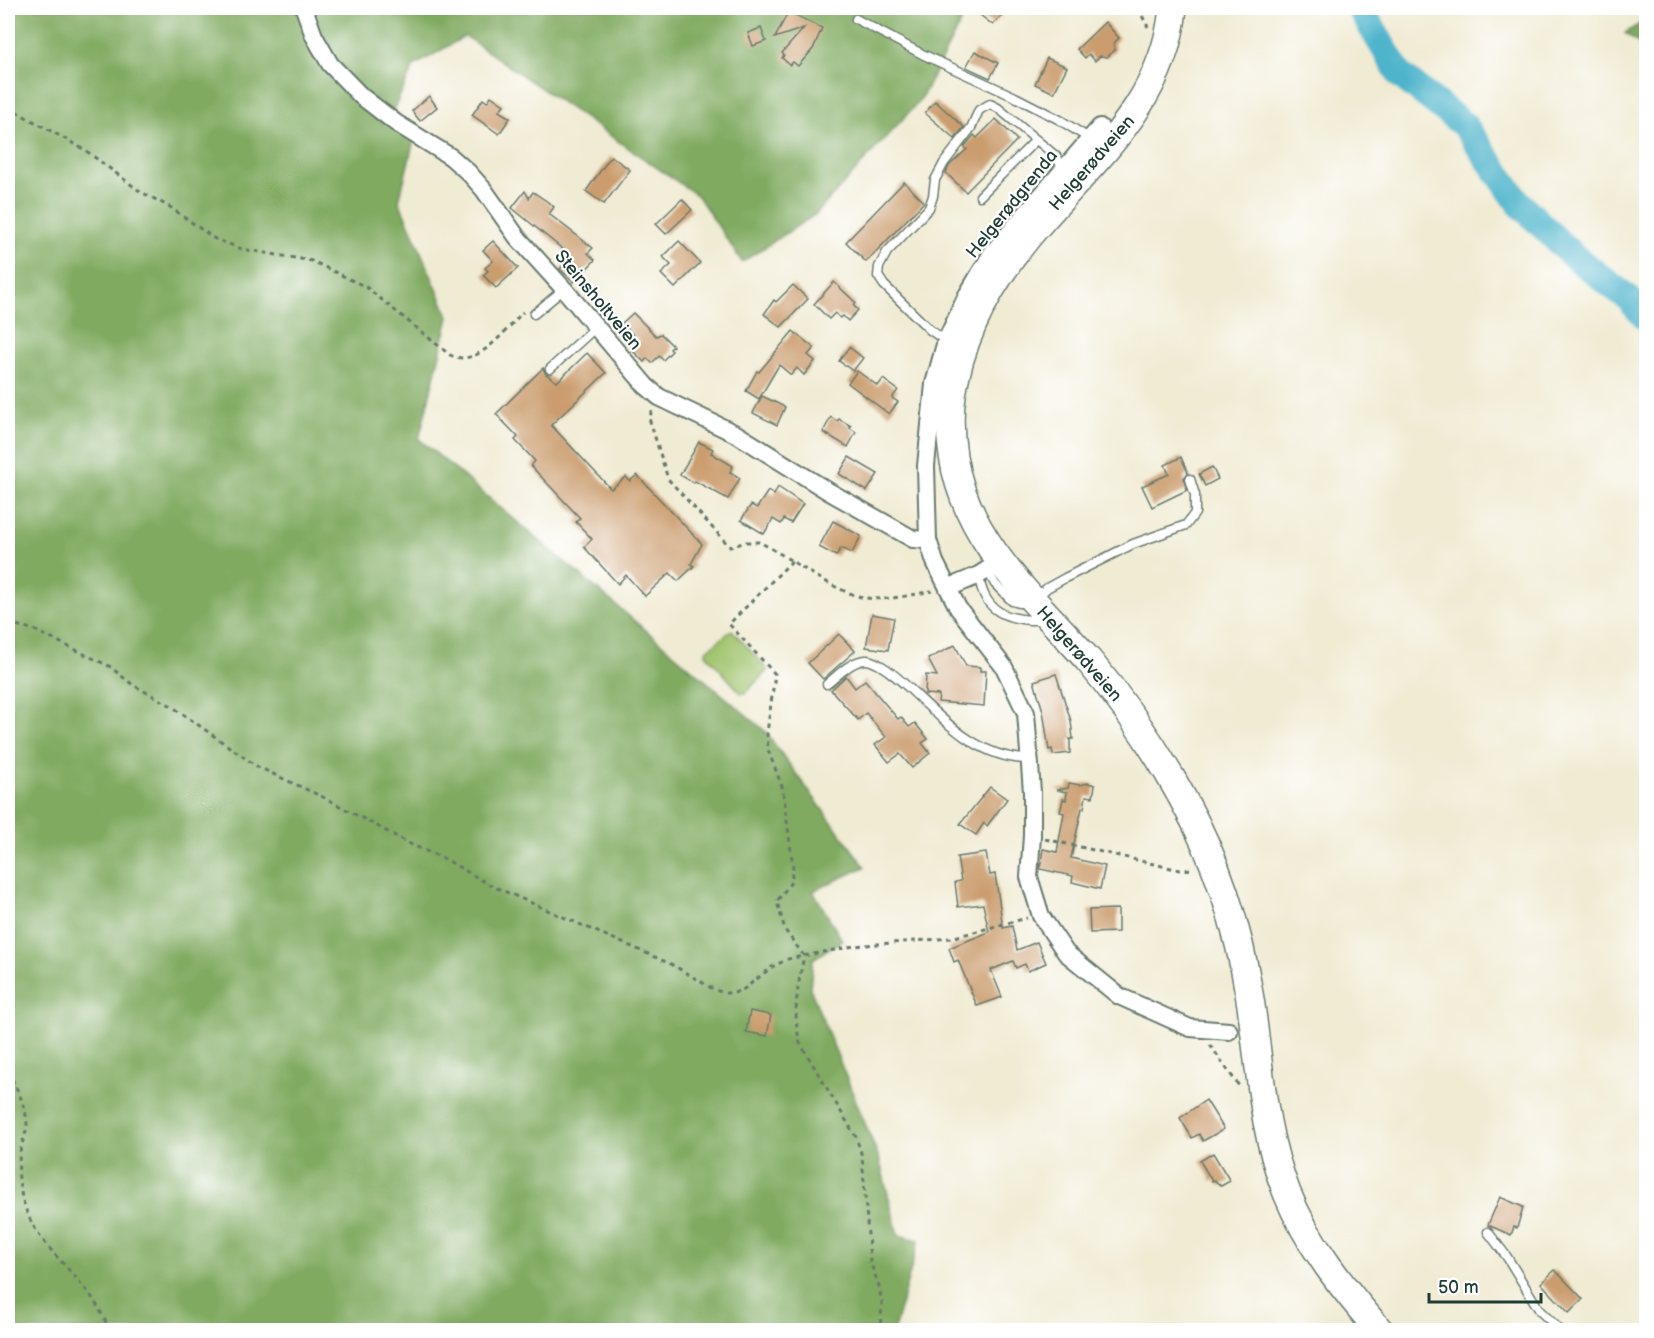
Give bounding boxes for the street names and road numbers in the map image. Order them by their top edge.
street label: Helgerødveien [1045,111,1139,215]
street label: Helgerødgrenda [962,146,1062,262]
street label: Steinsholtveien [550,246,646,354]
street label: Helgerødveien [1032,602,1126,706]

